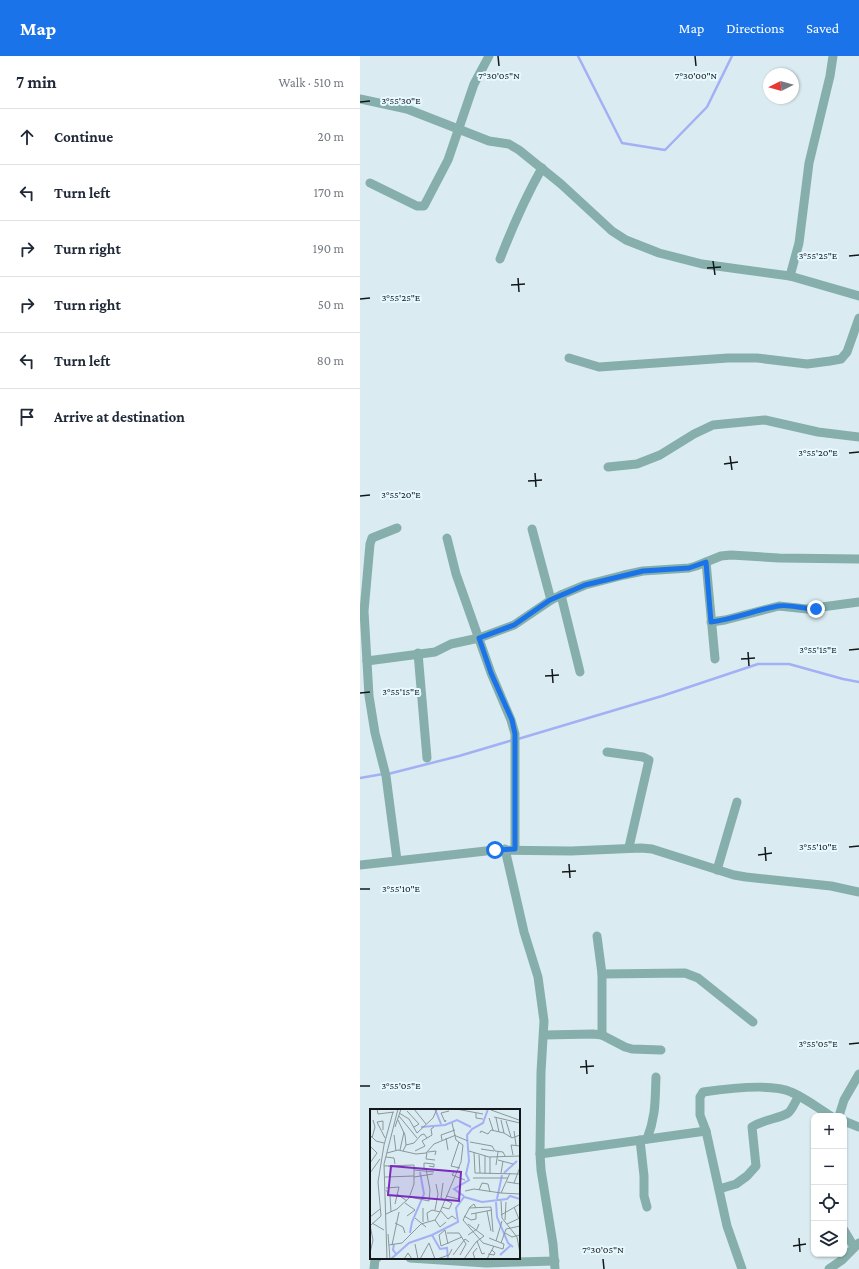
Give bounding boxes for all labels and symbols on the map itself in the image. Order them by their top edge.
north arrow [763,68,799,104]
text: 7°30'05"N [478,70,520,81]
text: 7°30'00"N [675,70,718,81]
text: 3°55'30"E [381,95,421,106]
text: 3°55'25"E [799,250,838,261]
text: 3°55'25"E [382,292,421,303]
text: 3°55'20"E [798,447,838,458]
text: 3°55'20"E [381,489,421,500]
route end [807,600,825,618]
text: 3°55'15"E [799,644,837,655]
text: 3°55'15"E [382,686,420,697]
route start [486,841,504,859]
text: 3°55'10"E [799,841,838,852]
text: 3°55'10"E [382,883,421,894]
text: 3°55'05"E [798,1038,838,1049]
text: 3°55'05"E [381,1080,421,1091]
inset map [370,1109,520,1259]
text: 7°30'05"N [582,1244,624,1255]

